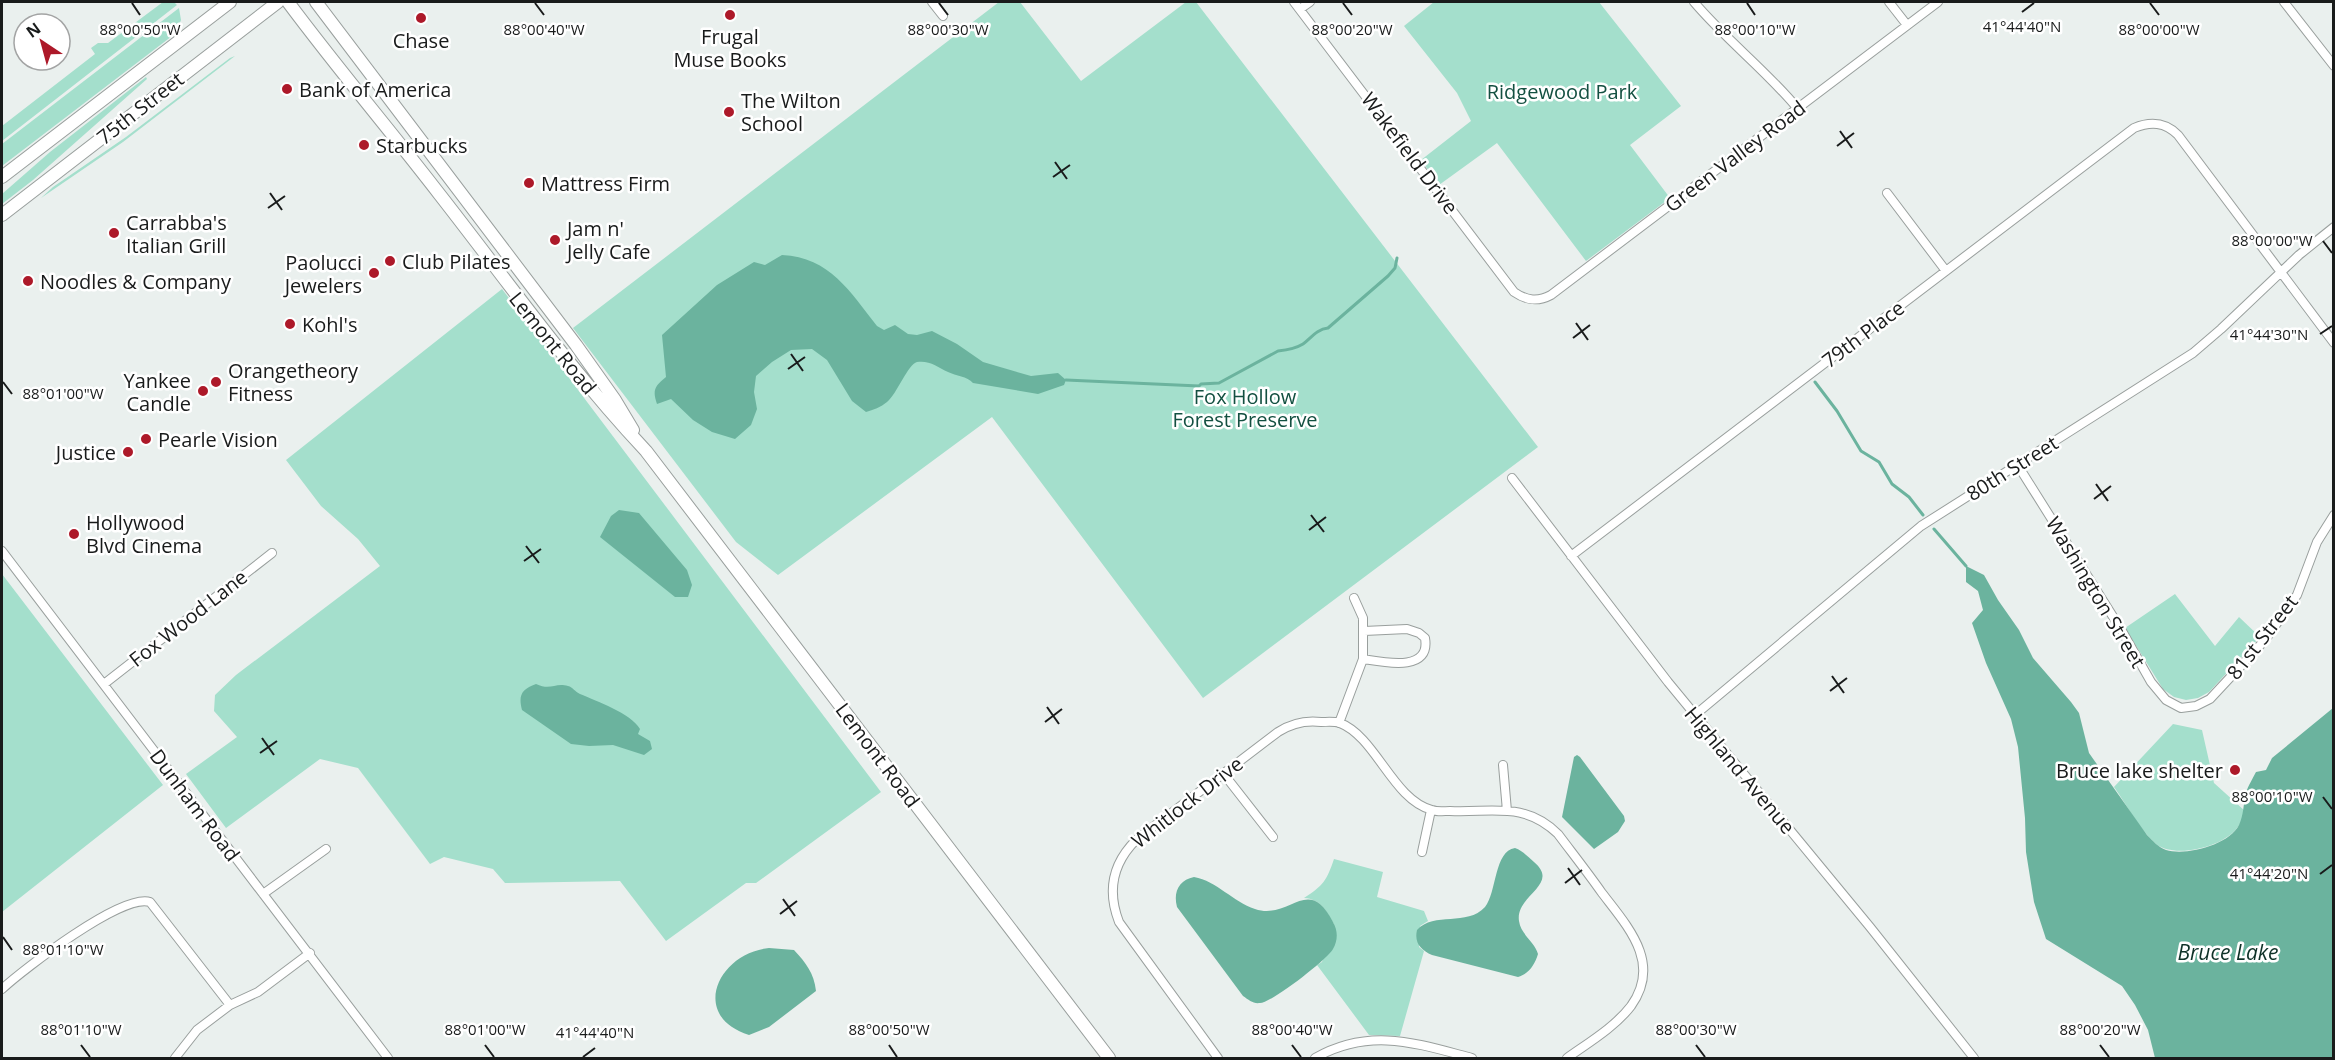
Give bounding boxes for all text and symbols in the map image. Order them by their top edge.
marker: Frugal Muse Books [723,8,737,22]
marker: Chase [414,11,428,25]
north arrow [12,12,72,72]
text: 41°44'40"N [1983,16,2061,36]
text: N [21,17,45,43]
text: 88°00'50"W [100,19,181,39]
text: 88°00'40"W [504,19,585,39]
text: 88°00'30"W [908,19,989,39]
text: 88°00'20"W [1312,19,1393,39]
text: 88°00'10"W [1715,19,1796,39]
text: 88°00'00"W [2119,19,2200,39]
place label: Frugal Muse Books [673,23,787,73]
place label: Chase [393,27,449,54]
street label: 75th Street [91,66,189,150]
place label: Bank of America [299,76,451,103]
park label: Ridgewood Park [1487,78,1638,105]
marker: Bank of America [280,82,294,96]
place label: The Wilton School [741,87,841,137]
street label: Wakefield Drive [1355,87,1465,219]
street label: Green Valley Road [1659,94,1811,218]
marker: The Wilton School [722,105,736,119]
place label: Starbucks [376,132,468,159]
marker: Starbucks [357,138,371,152]
place label: Mattress Firm [541,170,670,197]
marker: Mattress Firm [522,176,536,190]
place label: Carrabba's Italian Grill [126,209,227,259]
place label: Jam n' Jelly Cafe [565,215,651,265]
marker: Carrabba's Italian Grill [107,226,121,240]
text: 88°00'00"W [2232,230,2313,250]
marker: Jam n' Jelly Cafe [548,233,562,247]
place label: Club Pilates [402,248,510,275]
place label: Paolucci Jewelers [283,249,362,299]
marker: Club Pilates [383,254,397,268]
marker: Paolucci Jewelers [367,266,381,280]
place label: Noodles & Company [40,268,232,295]
marker: Noodles & Company [21,274,35,288]
street label: Lemont Road [503,286,603,400]
street label: 79th Place [1816,294,1910,374]
place label: Kohl's [302,311,358,338]
marker: Kohl's [283,317,297,331]
text: 41°44'30"N [2230,324,2308,344]
place label: Orangetheory Fitness [228,357,359,407]
place label: Yankee Candle [123,367,191,417]
marker: Orangetheory Fitness [209,375,223,389]
text: 88°01'00"W [23,383,104,403]
park label: Fox Hollow Forest Preserve [1172,383,1318,433]
marker: Yankee Candle [196,384,210,398]
place label: Pearle Vision [158,426,278,453]
street label: 80th Street [1961,429,2063,507]
marker: Pearle Vision [139,432,153,446]
place label: Justice [54,439,116,466]
marker: Justice [121,445,135,459]
place label: Hollywood Blvd Cinema [86,509,202,559]
street label: Washington Street [2040,511,2152,673]
marker: Hollywood Blvd Cinema [67,527,81,541]
street label: Fox Wood Lane [123,563,253,673]
street label: 81st Street [2220,589,2304,685]
street label: Lemont Road [830,697,926,813]
street label: Highland Avenue [1679,701,1801,839]
street label: Dunham Road [144,743,246,867]
street label: Whitlock Drive [1126,750,1248,854]
place label: Bruce lake shelter [2056,757,2223,784]
marker: Bruce lake shelter [2228,763,2242,777]
text: 88°00'10"W [2232,786,2313,806]
text: 41°44'20"N [2230,863,2308,883]
water label: Bruce Lake [2177,938,2279,966]
text: 88°01'10"W [23,939,104,959]
text: 88°01'10"W [41,1019,122,1039]
text: 88°01'00"W [445,1019,526,1039]
text: 88°00'50"W [849,1019,930,1039]
text: 88°00'40"W [1252,1019,1333,1039]
text: 88°00'30"W [1656,1019,1737,1039]
text: 88°00'20"W [2060,1019,2141,1039]
text: 41°44'40"N [556,1022,634,1042]

